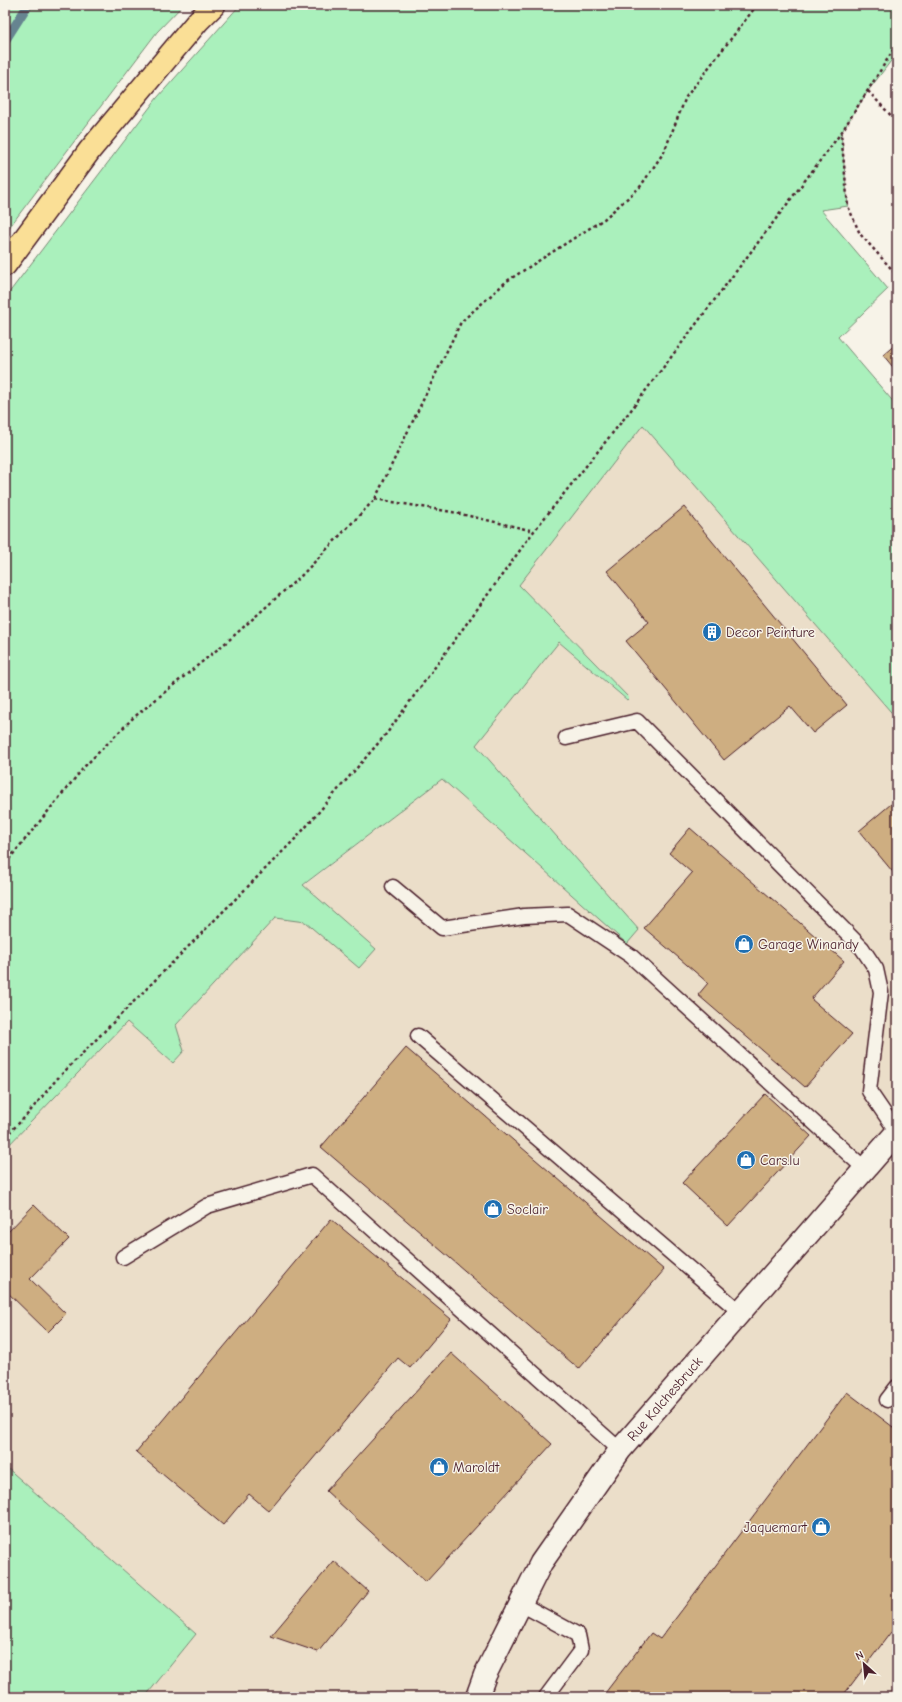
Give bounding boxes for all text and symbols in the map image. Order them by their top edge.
building icon: Decor Peinture [701,621,723,643]
place label: Decor Peinture [726,624,815,641]
shop icon: Garage Winandy [733,933,755,955]
place label: Garage Winandy [758,936,859,953]
shop icon: Cars.lu [735,1149,757,1171]
place label: Cars.lu [760,1152,800,1169]
shop icon: Soclair [482,1198,504,1220]
place label: Soclair [507,1201,548,1218]
street label: Rue Kalchesbruck [624,1353,706,1445]
shop icon: Maroldt [428,1456,450,1478]
place label: Maroldt [453,1459,500,1476]
shop icon: Jaquemart [810,1516,832,1538]
place label: Jaquemart [744,1519,808,1536]
north arrow [844,1644,884,1684]
text: N [854,1648,866,1663]

